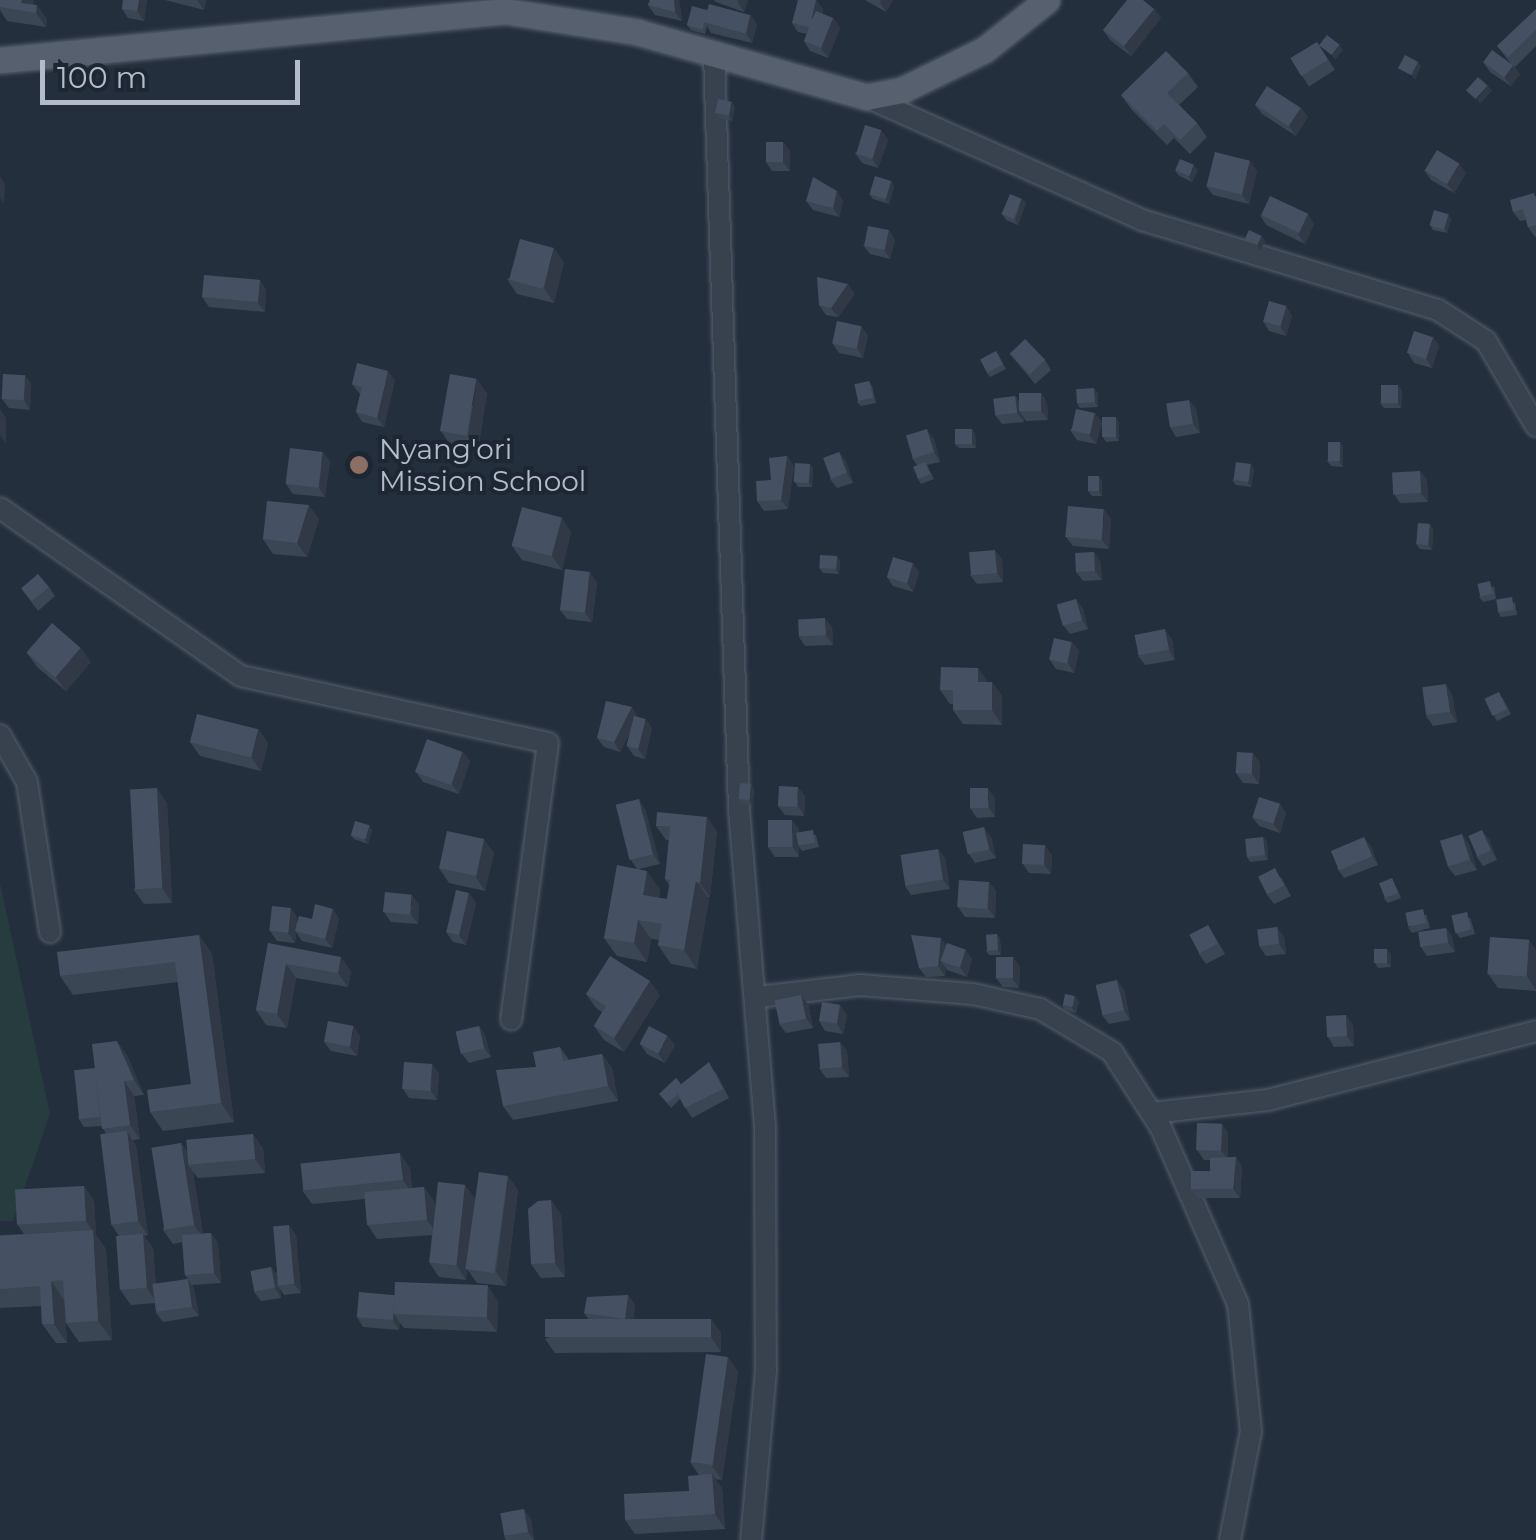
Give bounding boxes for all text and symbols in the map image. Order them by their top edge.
scale bar [45,40,305,102]
text: 100 m [57,59,147,96]
place label: Nyang'ori Mission School [379,432,586,498]
marker: Nyang'ori Mission School [348,454,370,476]

